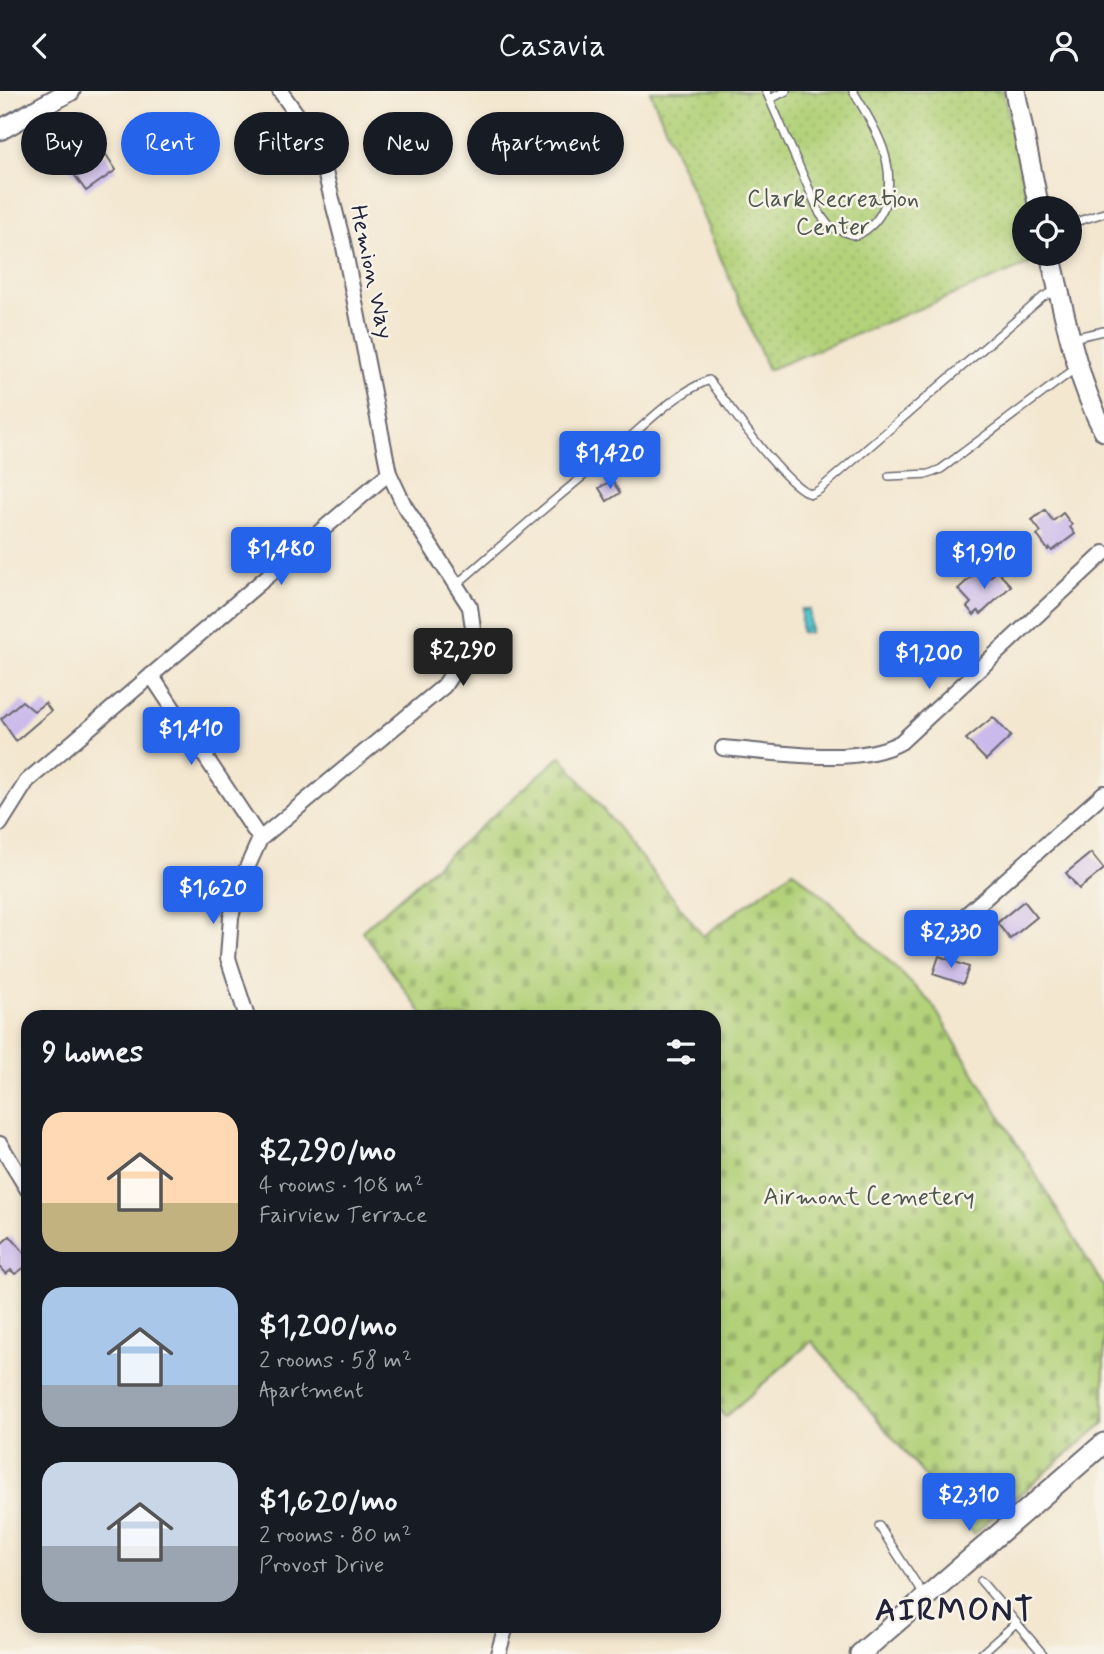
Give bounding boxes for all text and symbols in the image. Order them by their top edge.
text: Casavia [498,25,606,67]
icon: back [21,27,59,65]
icon: person [1045,27,1083,65]
chip: Buy [21,112,107,175]
chip: Rent [121,112,220,175]
chip: Filters [234,112,349,175]
chip: New [363,112,453,175]
chip: Apartment [467,112,624,175]
park label: Clark Recreation Center [747,184,919,243]
map controls [1012,196,1082,266]
button: locate [1012,196,1082,266]
street label: Hemion Way [342,202,400,342]
pin: $1,420 [553,431,667,491]
text: $1,420 [575,439,645,469]
pin: $1,480 [224,527,338,587]
pin: $1,910 [927,531,1041,591]
text: $1,480 [247,535,315,565]
text: $1,910 [952,539,1016,569]
pin: $2,290 [406,629,520,688]
pin: $1,200 [872,631,986,691]
text: $2,290 [430,636,496,666]
text: $1,200 [895,639,963,669]
pin: $1,410 [134,707,248,767]
text: $1,410 [159,715,223,745]
pin: $1,620 [156,867,270,926]
text: $1,620 [179,874,247,904]
pin: $2,330 [894,911,1008,970]
text: $2,330 [920,918,982,948]
text: 9 homes [42,1033,143,1072]
icon: filters [662,1033,700,1071]
text: $2,290/mo [259,1132,396,1171]
icon: home [98,1140,182,1224]
text: 4 rooms · 108 m² [259,1171,424,1201]
park label: Airmont Cemetery [763,1182,975,1213]
text: Fairview Terrace [259,1201,427,1231]
text: $1,200/mo [259,1307,397,1346]
icon: home [98,1315,182,1399]
text: 2 rooms · 58 m² [259,1346,412,1376]
text: Apartment [259,1376,364,1406]
pin: $2,310 [912,1473,1026,1533]
text: $2,310 [938,1481,1000,1511]
text: $1,620/mo [259,1482,398,1521]
icon: home [98,1490,182,1574]
text: 2 rooms · 80 m² [259,1521,412,1551]
text: Provost Drive [259,1551,384,1581]
district label: AIRMONT [875,1590,1035,1632]

